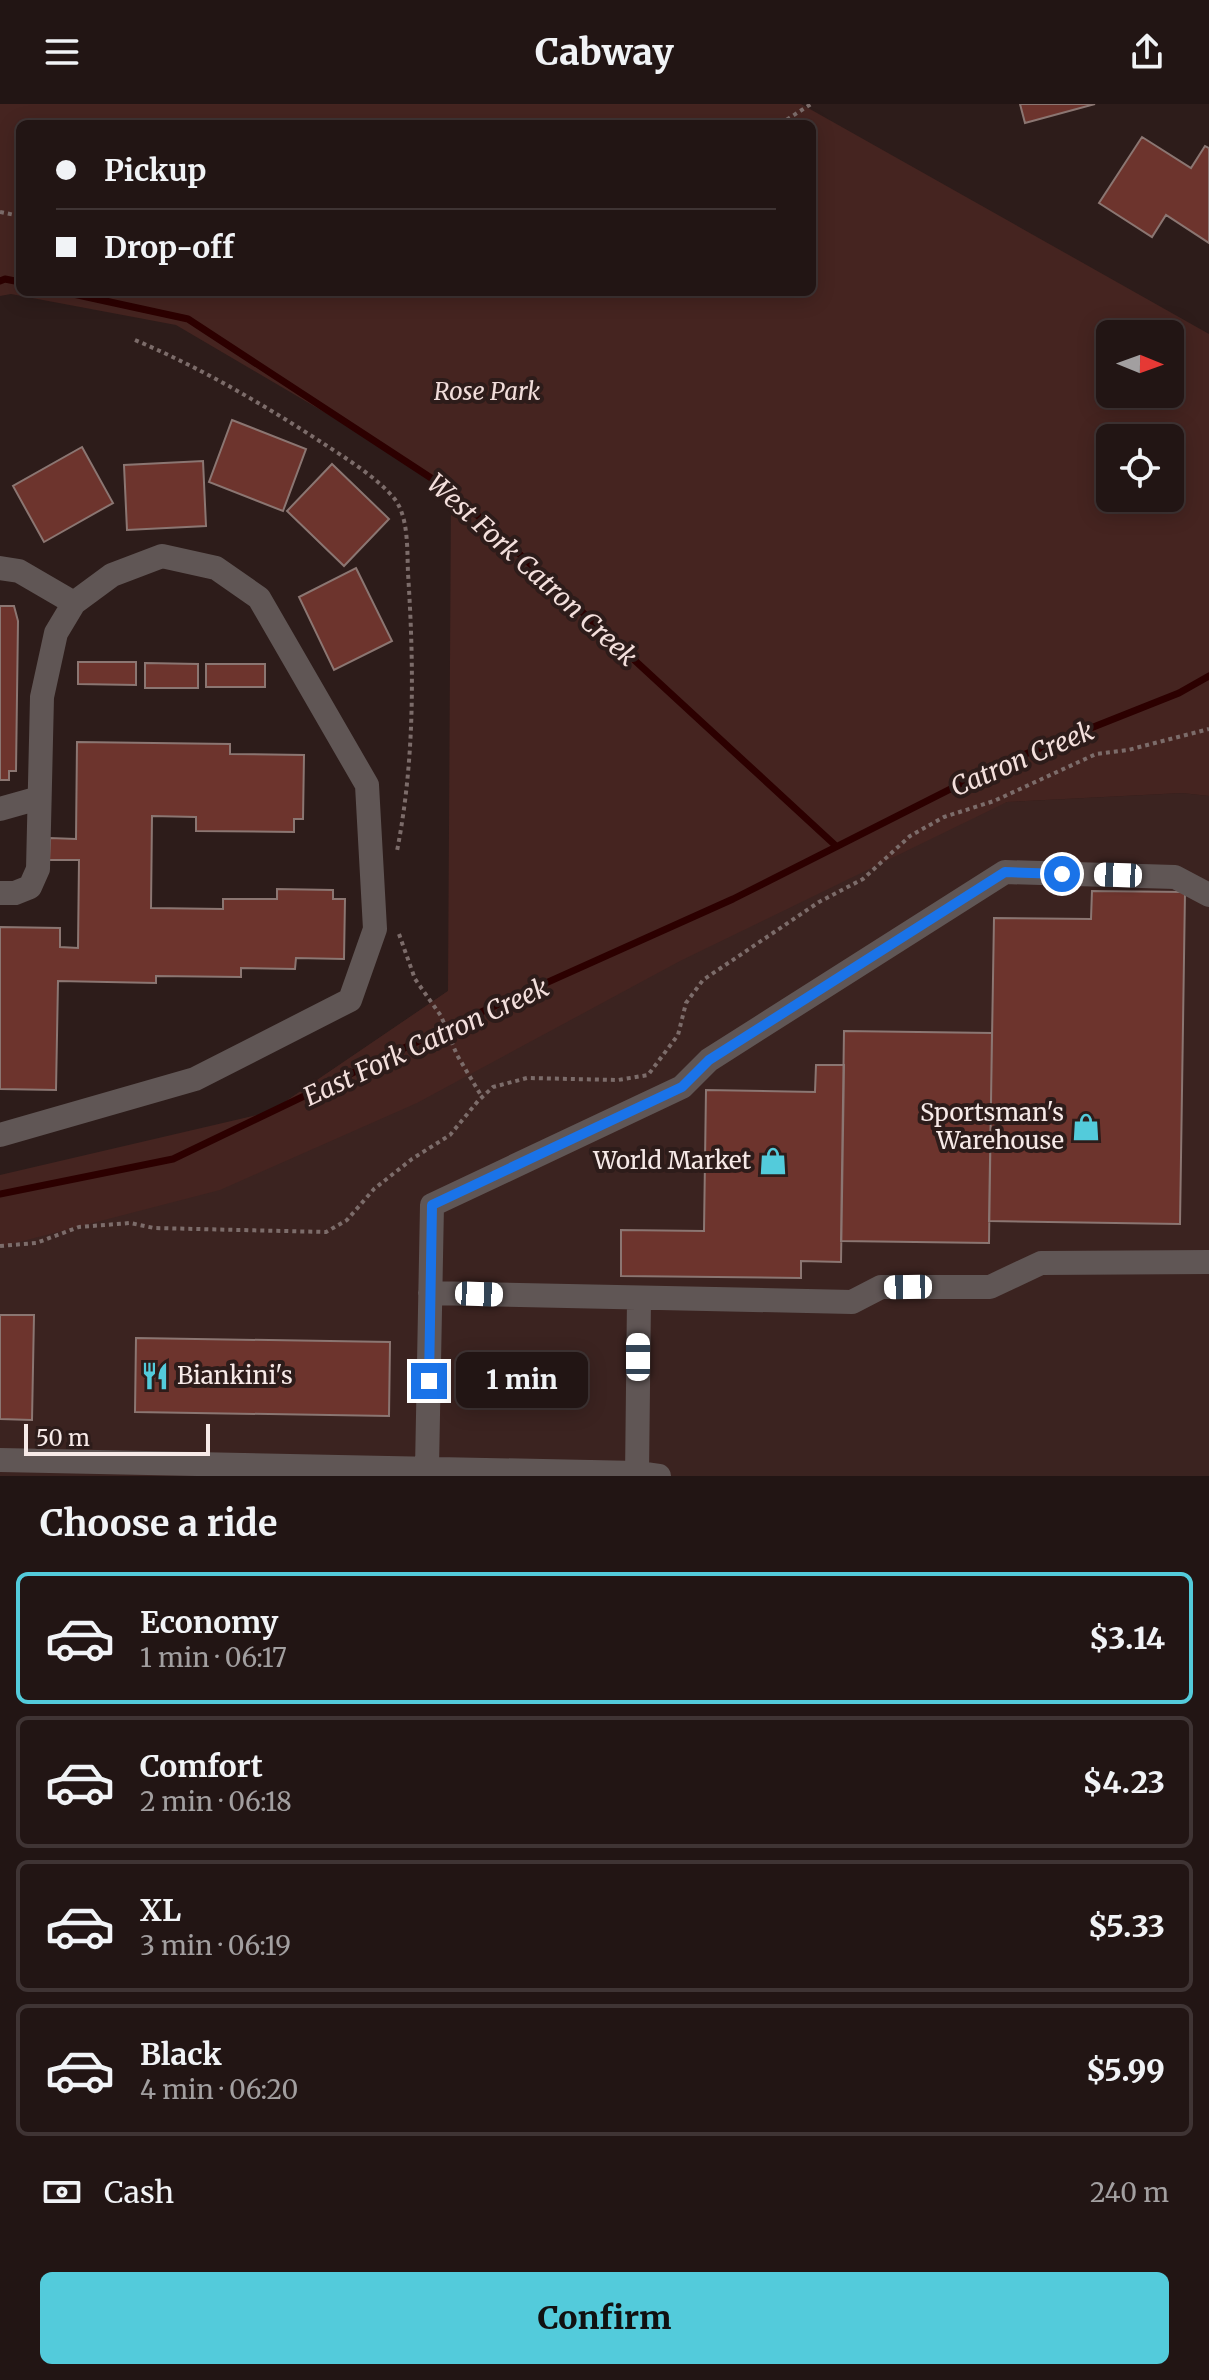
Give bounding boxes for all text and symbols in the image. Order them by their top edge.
icon: menu [40,30,84,74]
text: Cabway [535,30,674,75]
icon: share [1125,30,1169,74]
text: Pickup [104,151,206,189]
text: Drop-off [104,228,234,266]
north arrow [1096,320,1184,408]
map controls [1096,320,1184,512]
park label: Rose Park [434,376,540,407]
button: locate [1096,424,1184,512]
water label: West Fork Catron Creek [420,467,644,673]
water label: Catron Creek [945,714,1098,803]
route start [1044,856,1080,892]
car [1094,862,1142,888]
water label: East Fork Catron Creek [298,970,554,1113]
place label: Sportsman's Warehouse [920,1097,1064,1156]
shop icon: Sportsman's Warehouse [1071,1112,1101,1142]
place label: World Market [592,1145,752,1176]
shop icon: World Market [758,1146,788,1176]
car [884,1275,932,1299]
car [455,1281,503,1307]
car [626,1333,650,1381]
callout: 1 min [457,1353,589,1409]
place label: Biankini's [177,1360,293,1391]
restaurant icon: Biankini's [140,1361,170,1391]
route end [411,1363,447,1399]
text: 1 min [486,1363,558,1396]
scale bar [24,1420,210,1456]
text: 50 m [36,1424,90,1452]
text: Choose a ride [40,1501,277,1546]
icon: car [44,1602,116,1674]
text: Economy [140,1603,278,1641]
text: $3.14 [1089,1619,1165,1657]
text: 1 min · 06:17 [140,1641,287,1674]
icon: car [44,1746,116,1818]
text: Comfort [140,1747,263,1785]
text: $4.23 [1082,1763,1165,1801]
text: 2 min · 06:18 [140,1785,292,1818]
icon: car [44,1890,116,1962]
text: XL [140,1891,181,1929]
text: $5.33 [1088,1907,1165,1945]
text: 3 min · 06:19 [140,1929,291,1962]
icon: car [44,2034,116,2106]
text: Black [140,2035,222,2073]
text: $5.99 [1086,2051,1165,2089]
text: 4 min · 06:20 [140,2073,298,2106]
icon: cash [40,2170,84,2214]
text: Cash [104,2173,174,2211]
text: 240 m [1090,2176,1169,2209]
button: Confirm [40,2272,1169,2364]

